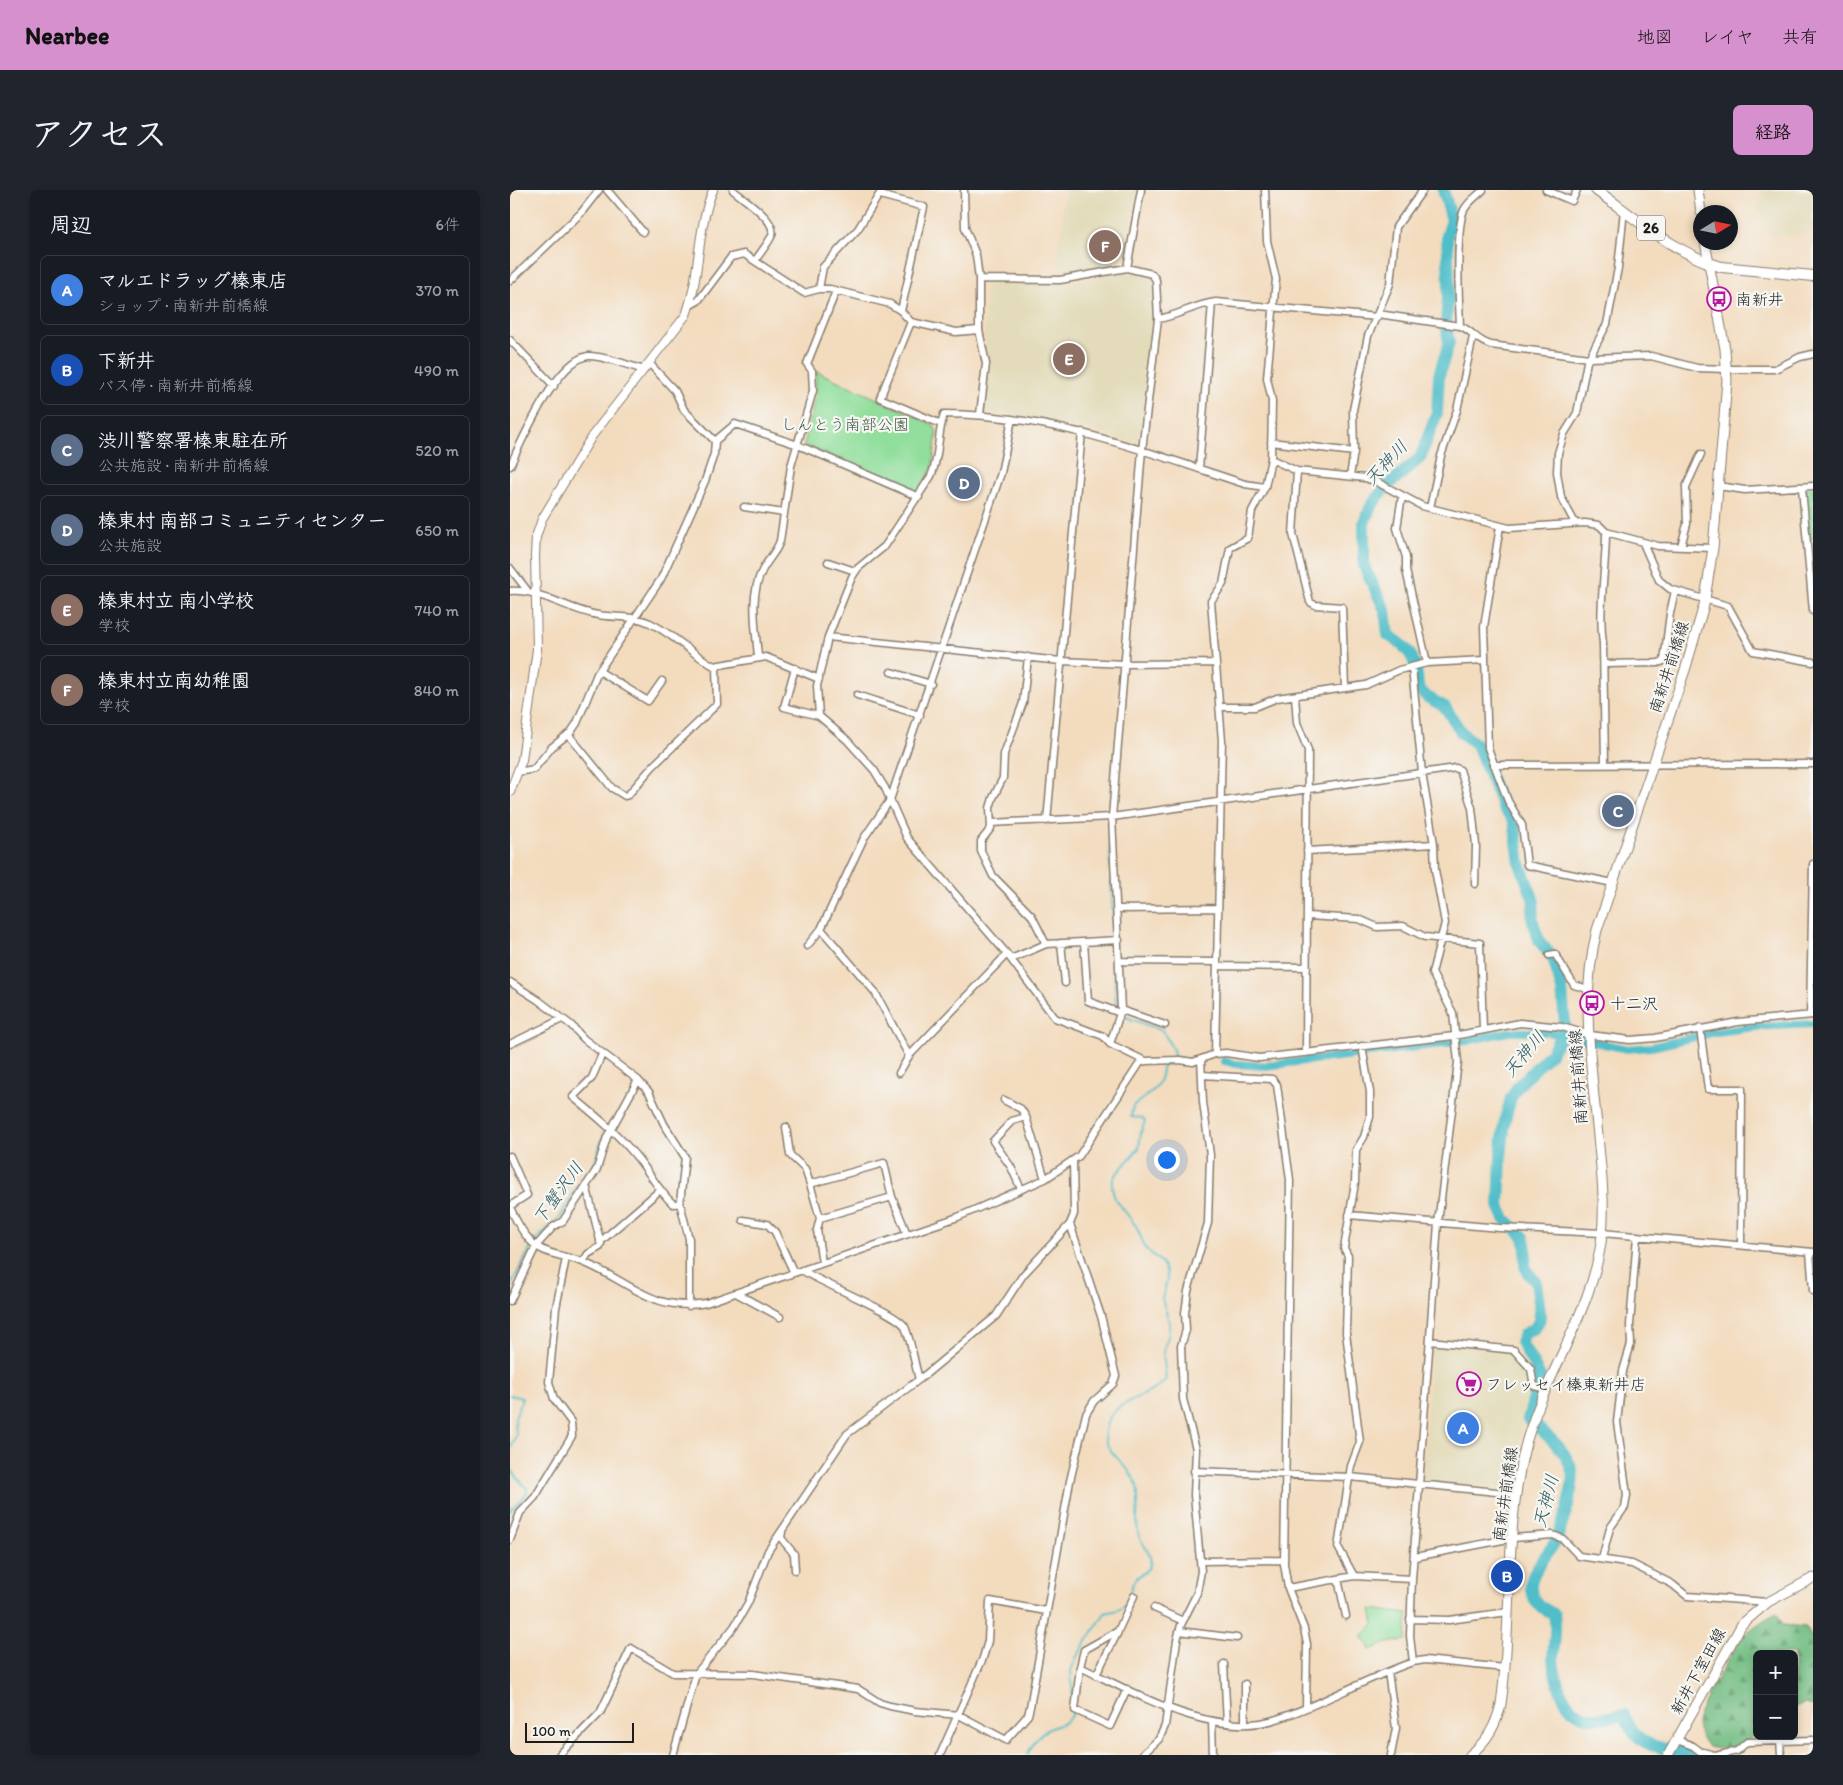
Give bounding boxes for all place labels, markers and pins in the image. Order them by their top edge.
pin: F [1089,227,1121,265]
bus stop icon: 南新井 [1706,286,1732,312]
place label: 南新井 [1736,290,1784,309]
pin: E [1053,340,1085,378]
pin: D [948,464,980,502]
pin: C [1602,792,1634,830]
bus stop icon: 十二沢 [1579,990,1605,1016]
place label: 十二沢 [1610,994,1658,1013]
supermarket icon: フレッセイ榛東新井店 [1456,1371,1482,1397]
place label: フレッセイ榛東新井店 [1486,1375,1646,1394]
pin: A [1447,1409,1479,1447]
pin: B [1491,1557,1523,1595]

